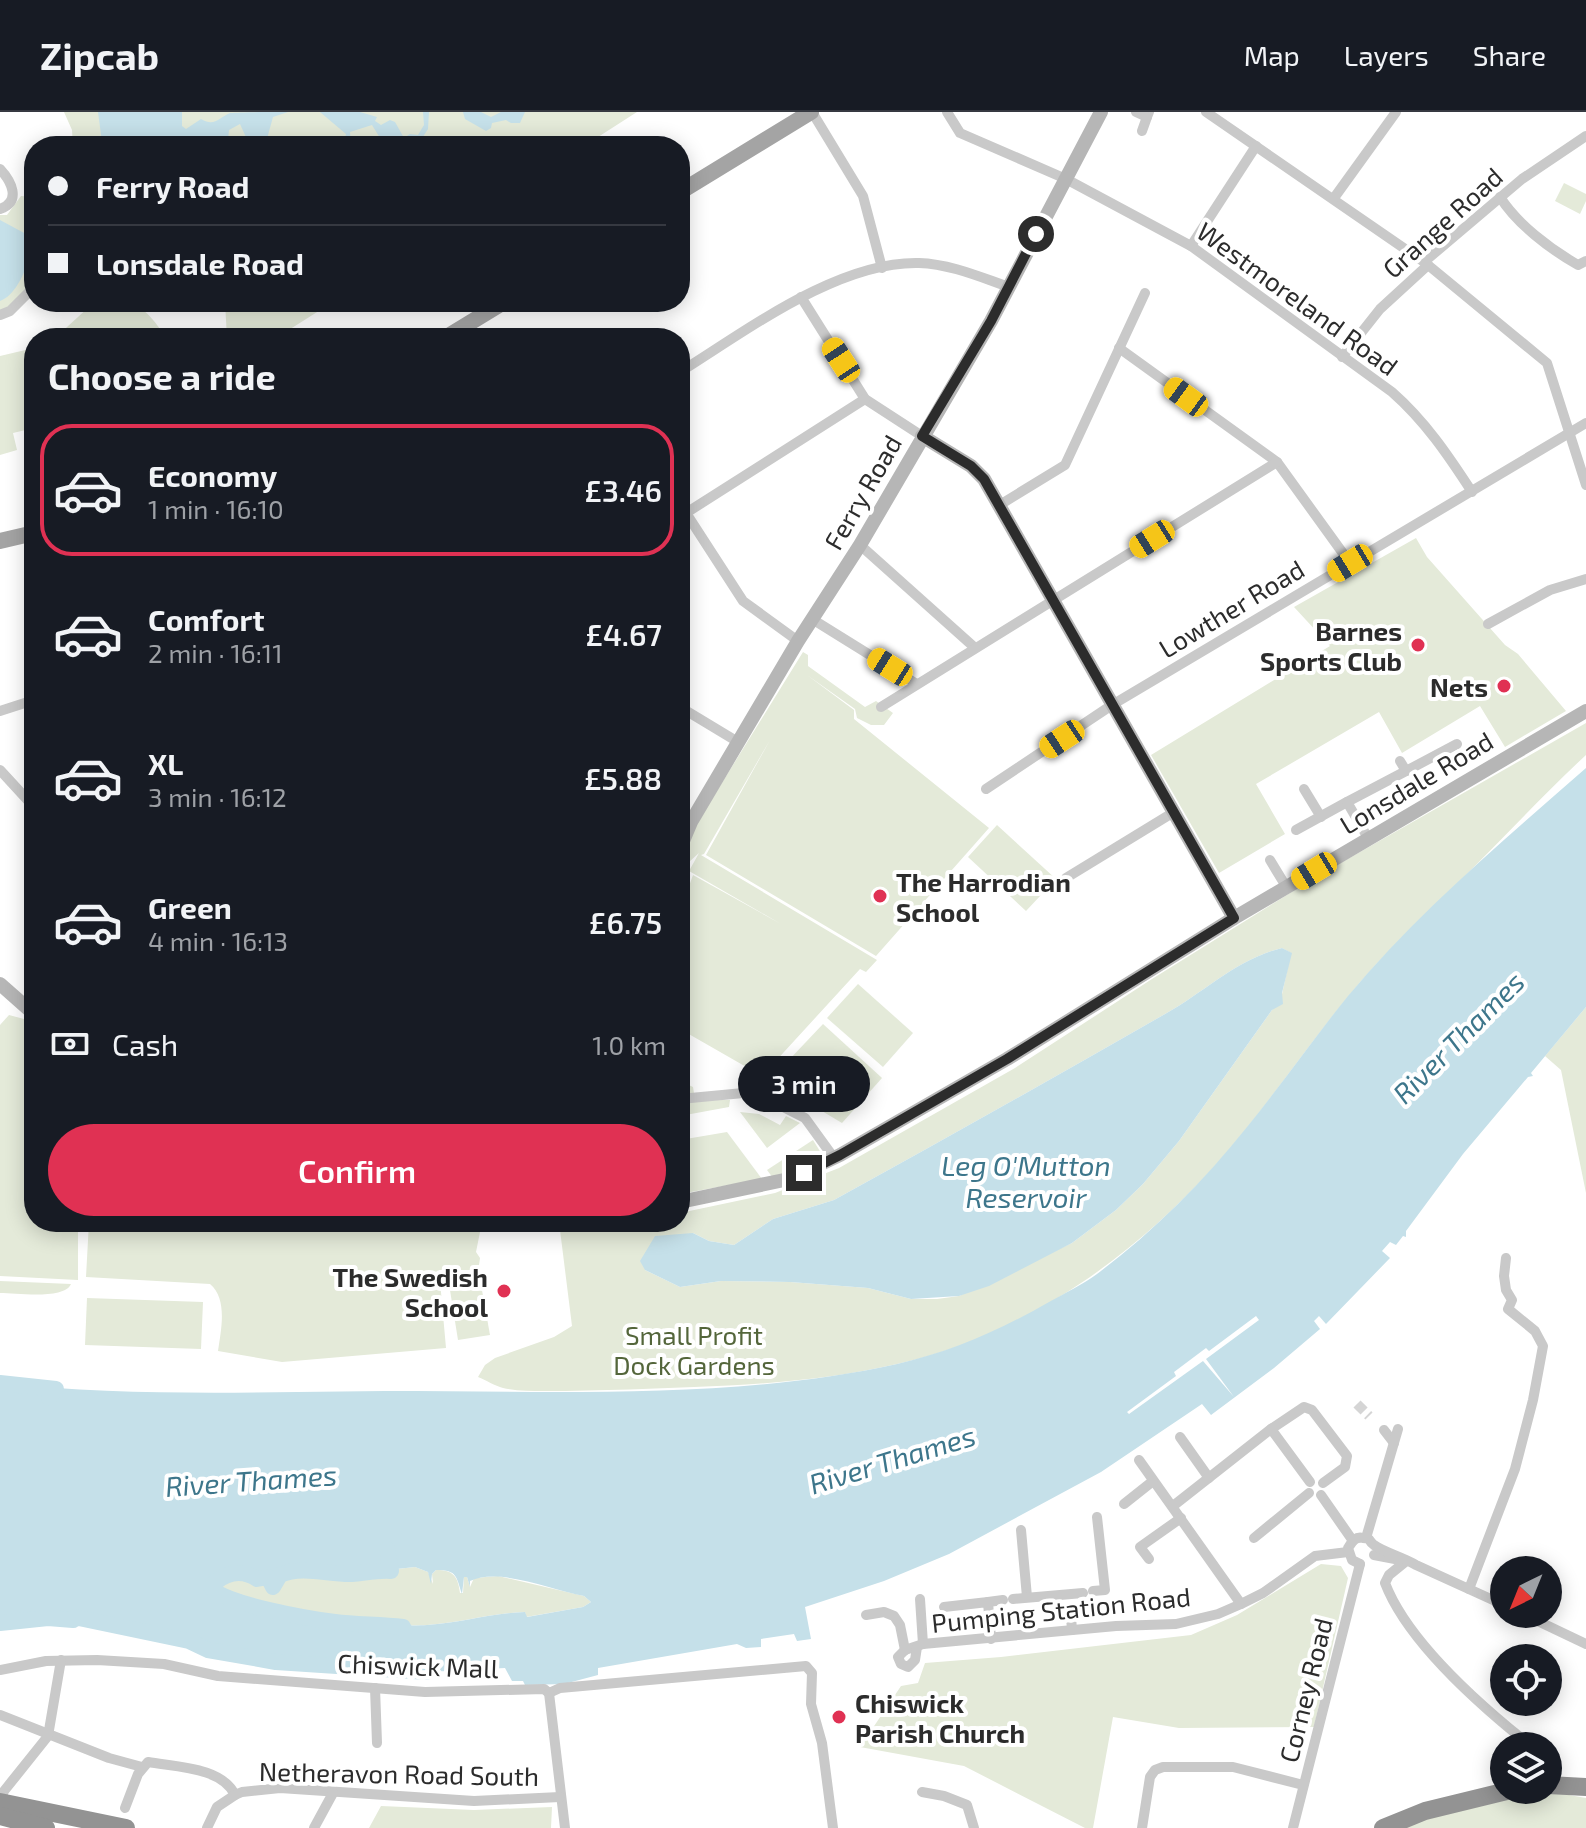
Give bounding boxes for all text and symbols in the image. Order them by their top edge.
text: Zipcab [40,32,159,78]
text: Map [1244,38,1300,72]
text: Layers [1344,38,1429,72]
text: Share [1473,38,1546,72]
street label: Grange Road [1376,160,1508,284]
text: Ferry Road [96,168,250,204]
street label: Westmoreland Road [1192,215,1404,381]
route start [1018,216,1054,252]
text: Lonsdale Road [96,245,304,281]
car [818,333,864,387]
text: Choose a ride [48,354,276,397]
car [1160,373,1212,421]
street label: Ferry Road [817,429,907,555]
icon: car [52,454,124,526]
text: Economy [148,457,277,493]
text: £3.46 [585,472,662,508]
text: 1 min · 16:10 [148,493,284,524]
car [1125,516,1179,562]
car [1323,540,1377,586]
street label: Lowther Road [1153,552,1309,664]
icon: car [52,598,124,670]
text: Comfort [148,601,265,637]
place label: Barnes Sports Club [1260,615,1402,676]
text: £4.67 [586,616,662,652]
marker: Barnes Sports Club [1409,636,1427,654]
text: 2 min · 16:11 [148,637,283,668]
car [863,644,917,690]
place label: Nets [1430,671,1488,702]
marker: Nets [1495,677,1513,695]
car [1035,716,1089,762]
street label: Lonsdale Road [1334,724,1498,840]
icon: car [52,742,124,814]
text: XL [148,745,183,781]
text: £5.88 [584,760,662,796]
text: 3 min · 16:12 [148,781,287,812]
car [1287,848,1341,894]
place label: The Harrodian School [896,866,1071,927]
icon: car [52,886,124,958]
marker: The Harrodian School [871,887,889,905]
text: Green [148,889,232,925]
text: £6.75 [589,904,662,940]
text: 4 min · 16:13 [148,925,288,956]
water label: River Thames [1385,964,1531,1110]
icon: cash [48,1022,92,1066]
text: Cash [112,1026,178,1062]
text: 1.0 km [592,1029,666,1060]
callout: 3 min [738,1057,870,1113]
text: 3 min [771,1068,837,1099]
button: Confirm [48,1124,666,1216]
water label: Leg O'Mutton Reservoir [941,1148,1111,1214]
route end [786,1155,822,1191]
place label: The Swedish School [333,1261,488,1322]
marker: The Swedish School [495,1282,513,1300]
park label: Small Profit Dock Gardens [613,1319,775,1380]
water label: River Thames [805,1418,979,1500]
water label: River Thames [164,1457,338,1503]
north arrow [1490,1556,1562,1628]
map controls [1490,1556,1562,1804]
street label: Pumping Station Road [930,1580,1192,1638]
street label: Corney Road [1272,1615,1338,1765]
button: locate [1490,1644,1562,1716]
street label: Chiswick Mall [337,1647,499,1683]
place label: Chiswick Parish Church [855,1687,1025,1748]
marker: Chiswick Parish Church [830,1708,848,1726]
button: layers [1490,1732,1562,1804]
street label: Netheravon Road South [259,1755,539,1791]

